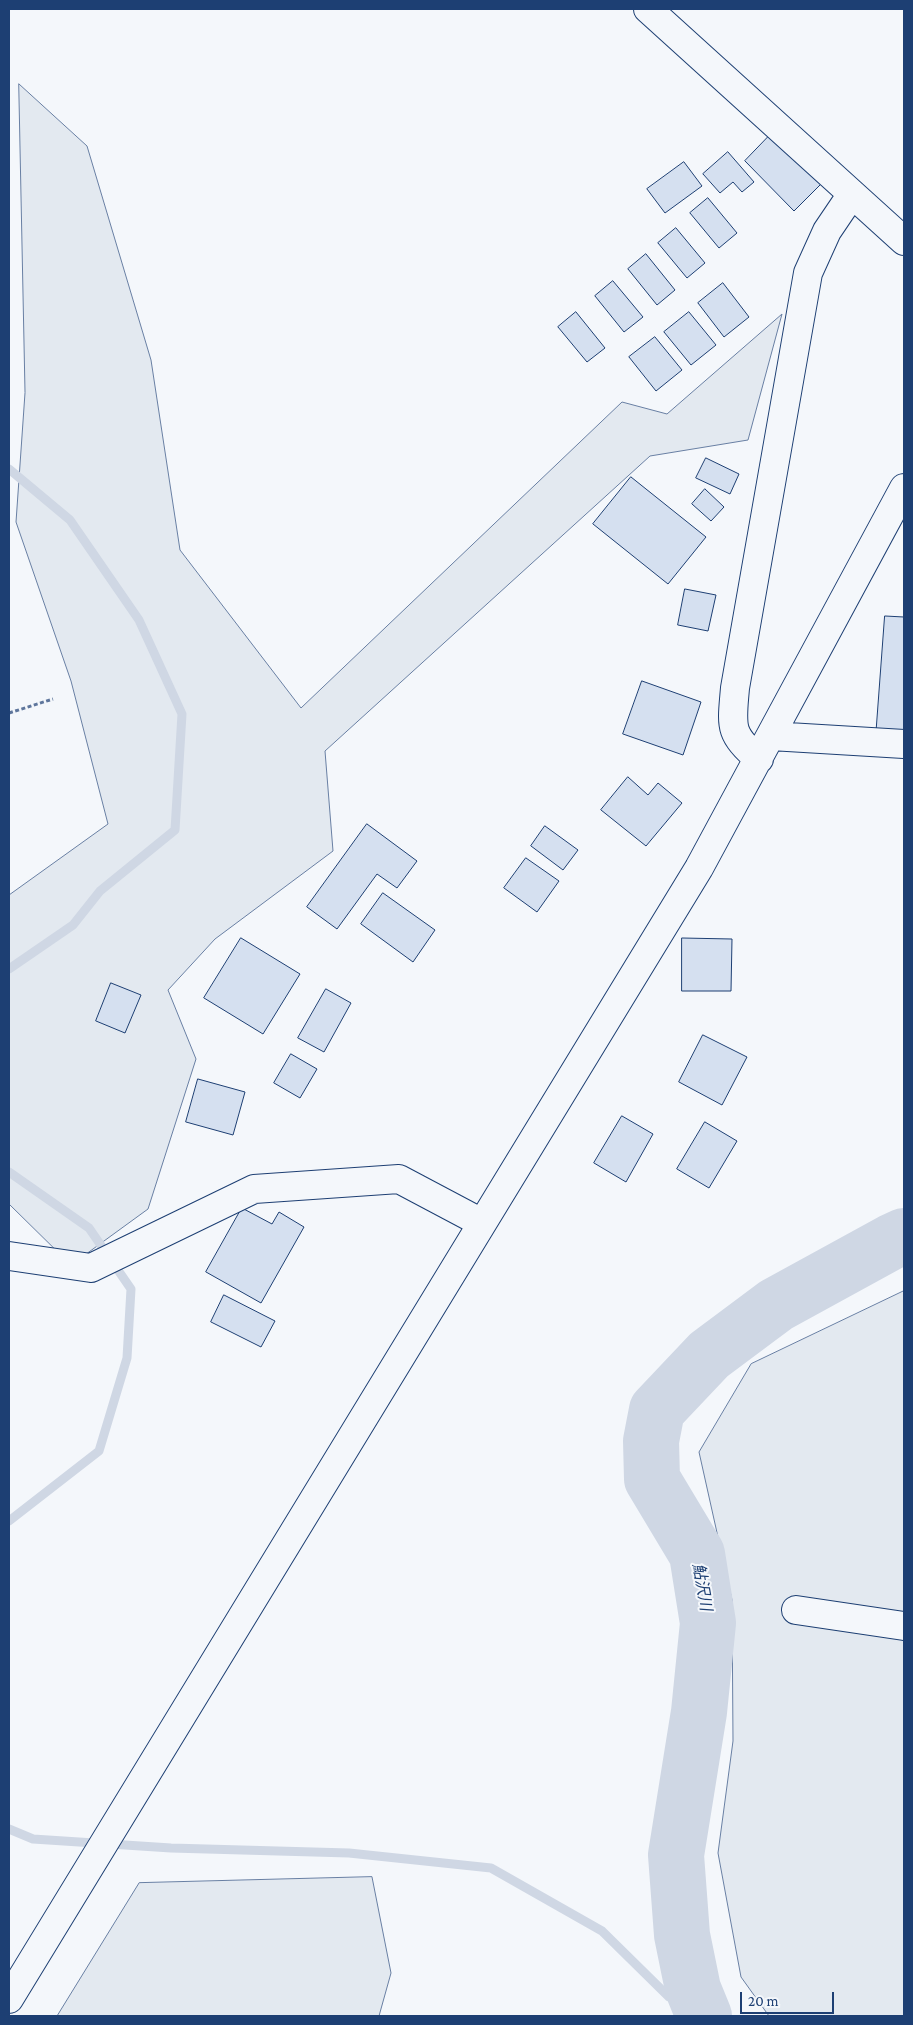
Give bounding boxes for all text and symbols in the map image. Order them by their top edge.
water label: 鮎沢川 [688,1562,716,1612]
scale bar [743,1982,837,2014]
text: 20 m [748,1993,779,2009]

